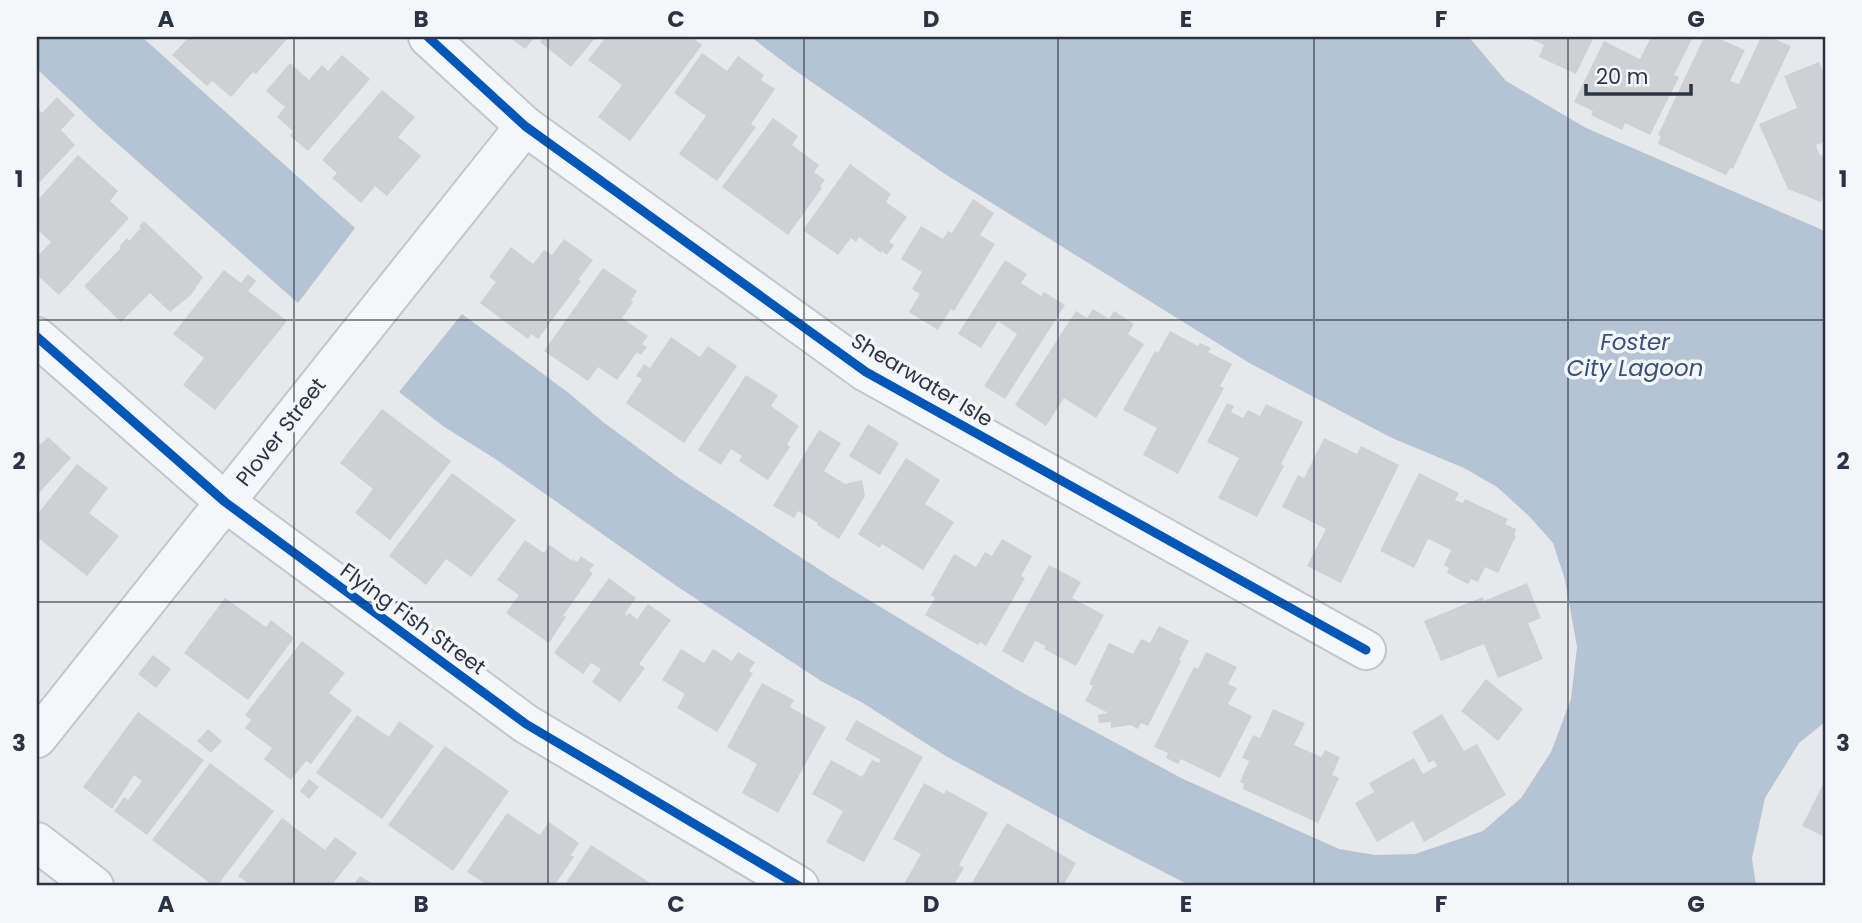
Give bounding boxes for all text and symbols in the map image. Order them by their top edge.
text: A [158,3,175,35]
text: B [413,3,429,35]
text: C [667,3,685,35]
text: D [923,3,939,35]
text: E [1180,3,1192,35]
text: F [1435,3,1447,35]
text: G [1687,3,1705,35]
scale bar [1586,52,1690,96]
text: 20 m [1596,62,1649,91]
text: 1 [15,163,23,195]
text: 1 [1839,163,1847,195]
street label: Shearwater Isle [846,326,999,433]
water label: Foster City Lagoon [1567,326,1703,384]
street label: Plover Street [229,371,332,492]
text: 2 [12,445,26,477]
text: 2 [1836,445,1850,477]
street label: Flying Fish Street [335,556,492,681]
text: 3 [12,727,26,759]
text: 3 [1836,727,1850,759]
text: A [158,888,175,920]
text: B [413,888,429,920]
text: C [667,888,685,920]
text: D [923,888,939,920]
text: E [1180,888,1192,920]
text: F [1435,888,1447,920]
text: G [1687,888,1705,920]

